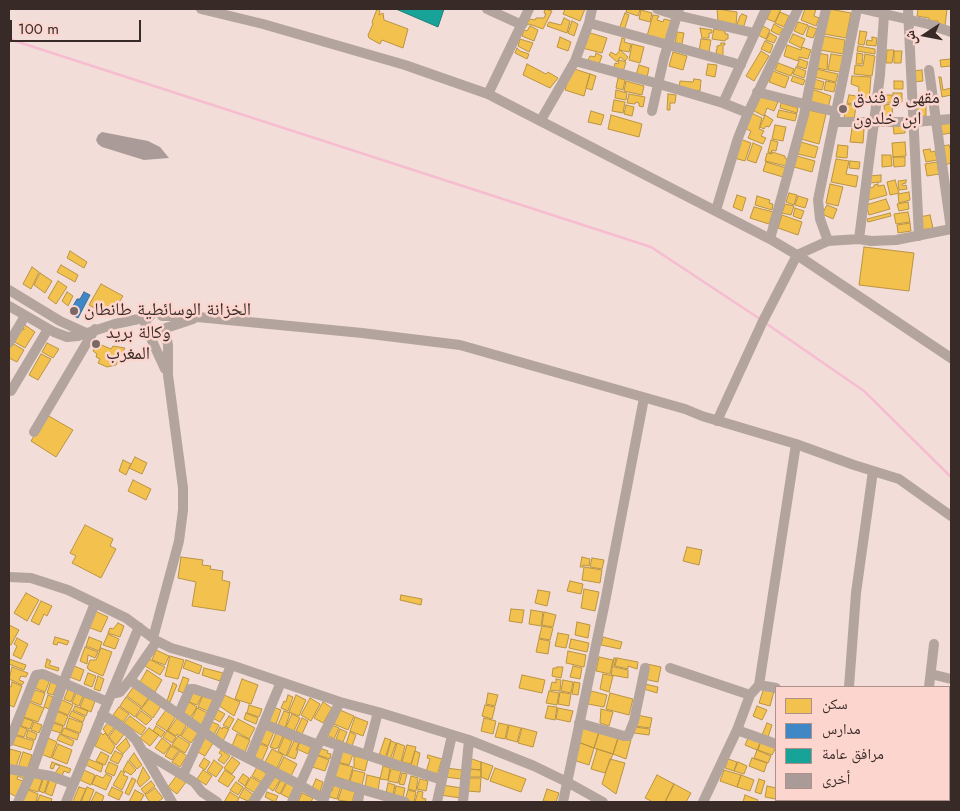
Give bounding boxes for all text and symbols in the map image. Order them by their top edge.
scale bar [12,10,144,42]
north arrow [900,10,950,60]
text: 100 m [18,18,59,40]
text: ش [899,29,922,47]
place label: مقهى و فندق ابن خلدون [853,88,940,130]
marker: مقهى و فندق ابن خلدون [837,103,849,115]
place label: الخزانة الوسائطية طانطان [84,300,251,322]
marker: الخزانة الوسائطية طانطان [68,305,80,317]
place label: وكالة بريد المغرب [106,323,171,366]
marker: وكالة بريد المغرب [90,338,102,350]
legend [775,686,950,801]
text: سكن [822,693,848,715]
text: مدارس [822,718,861,740]
text: مرافق عامة [822,743,884,765]
text: أخرى [822,768,850,790]

